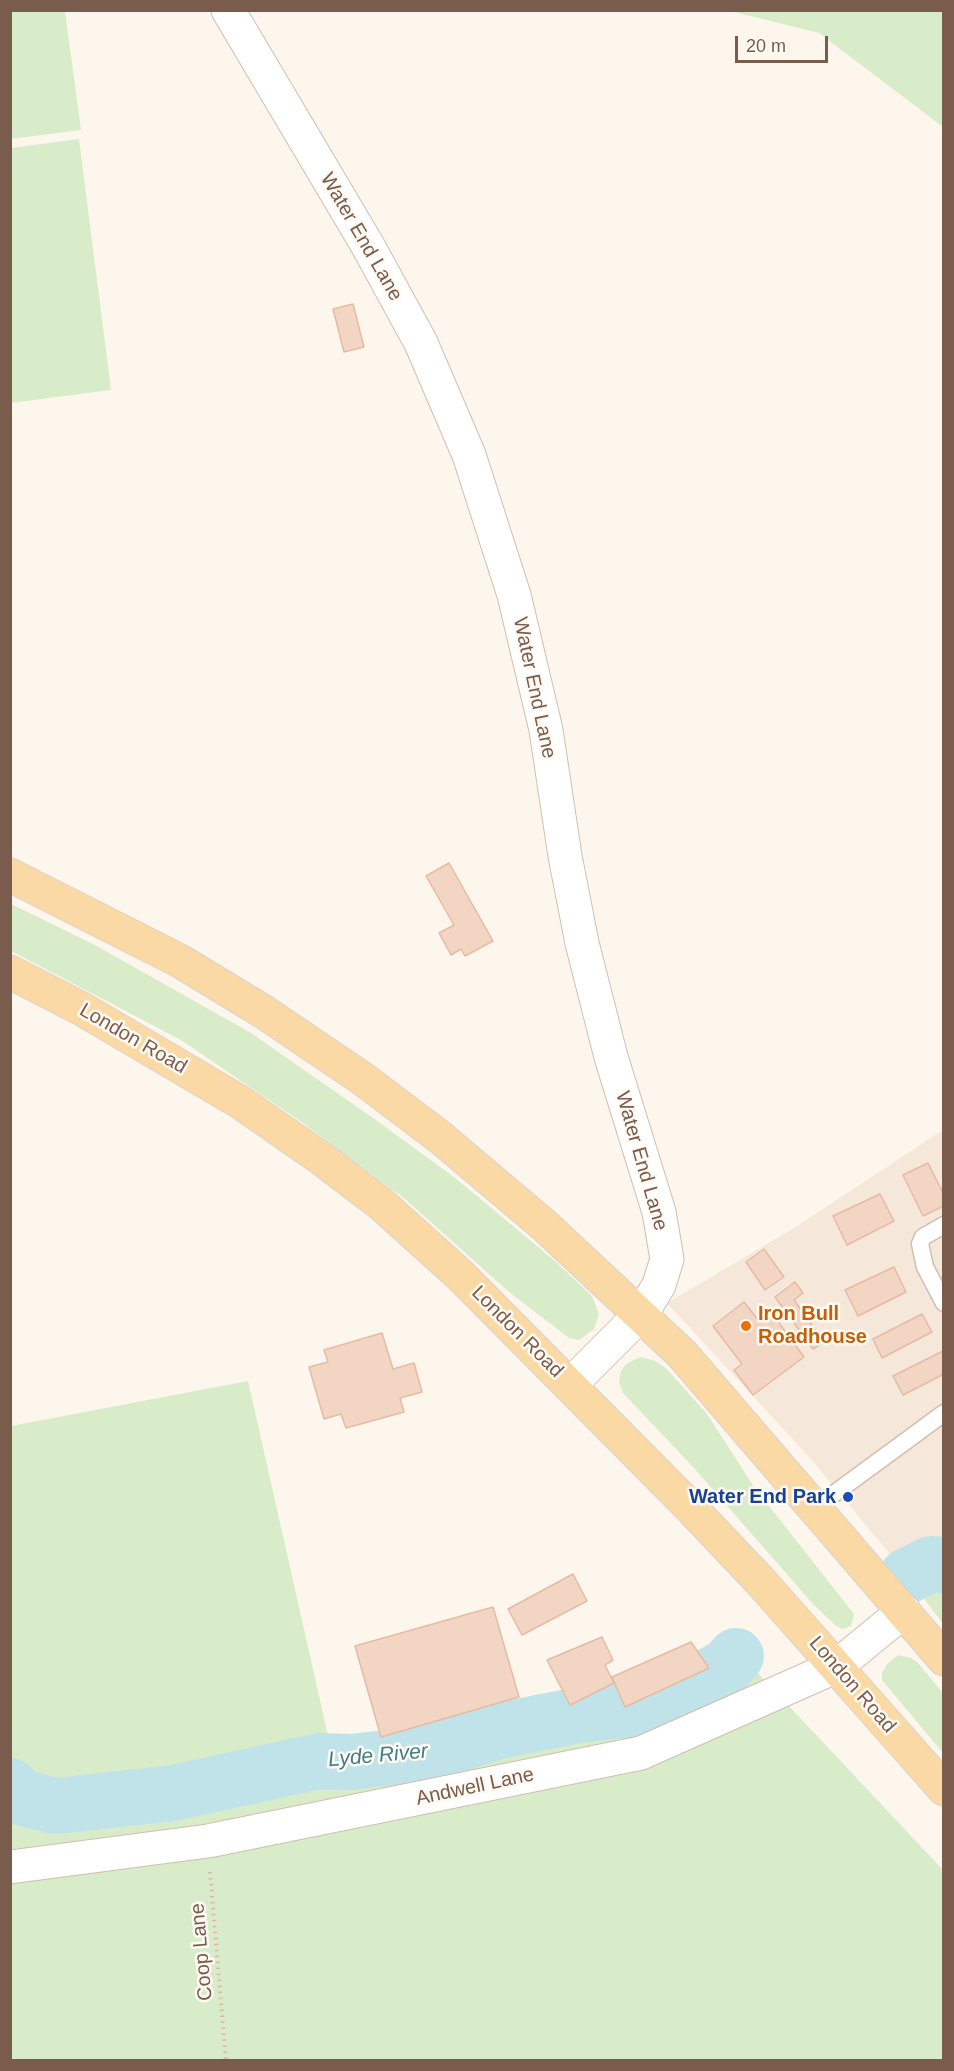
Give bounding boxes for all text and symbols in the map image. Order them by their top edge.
scale bar [738,24,831,62]
text: 20 m [746,36,786,56]
street label: Water End Lane [315,169,407,305]
street label: Water End Lane [507,615,561,761]
street label: London Road [75,999,191,1079]
street label: Water End Lane [610,1089,672,1233]
street label: London Road [466,1281,568,1383]
place label: Iron Bull Roadhouse [758,1302,867,1349]
marker: Iron Bull Roadhouse [739,1319,753,1333]
place label: Water End Park [689,1485,836,1509]
marker: Water End Park [841,1490,855,1504]
street label: London Road [804,1632,900,1738]
water label: Lyde River [327,1739,429,1773]
street label: Andwell Lane [414,1763,536,1811]
street label: Coop Lane [186,1902,218,2002]

